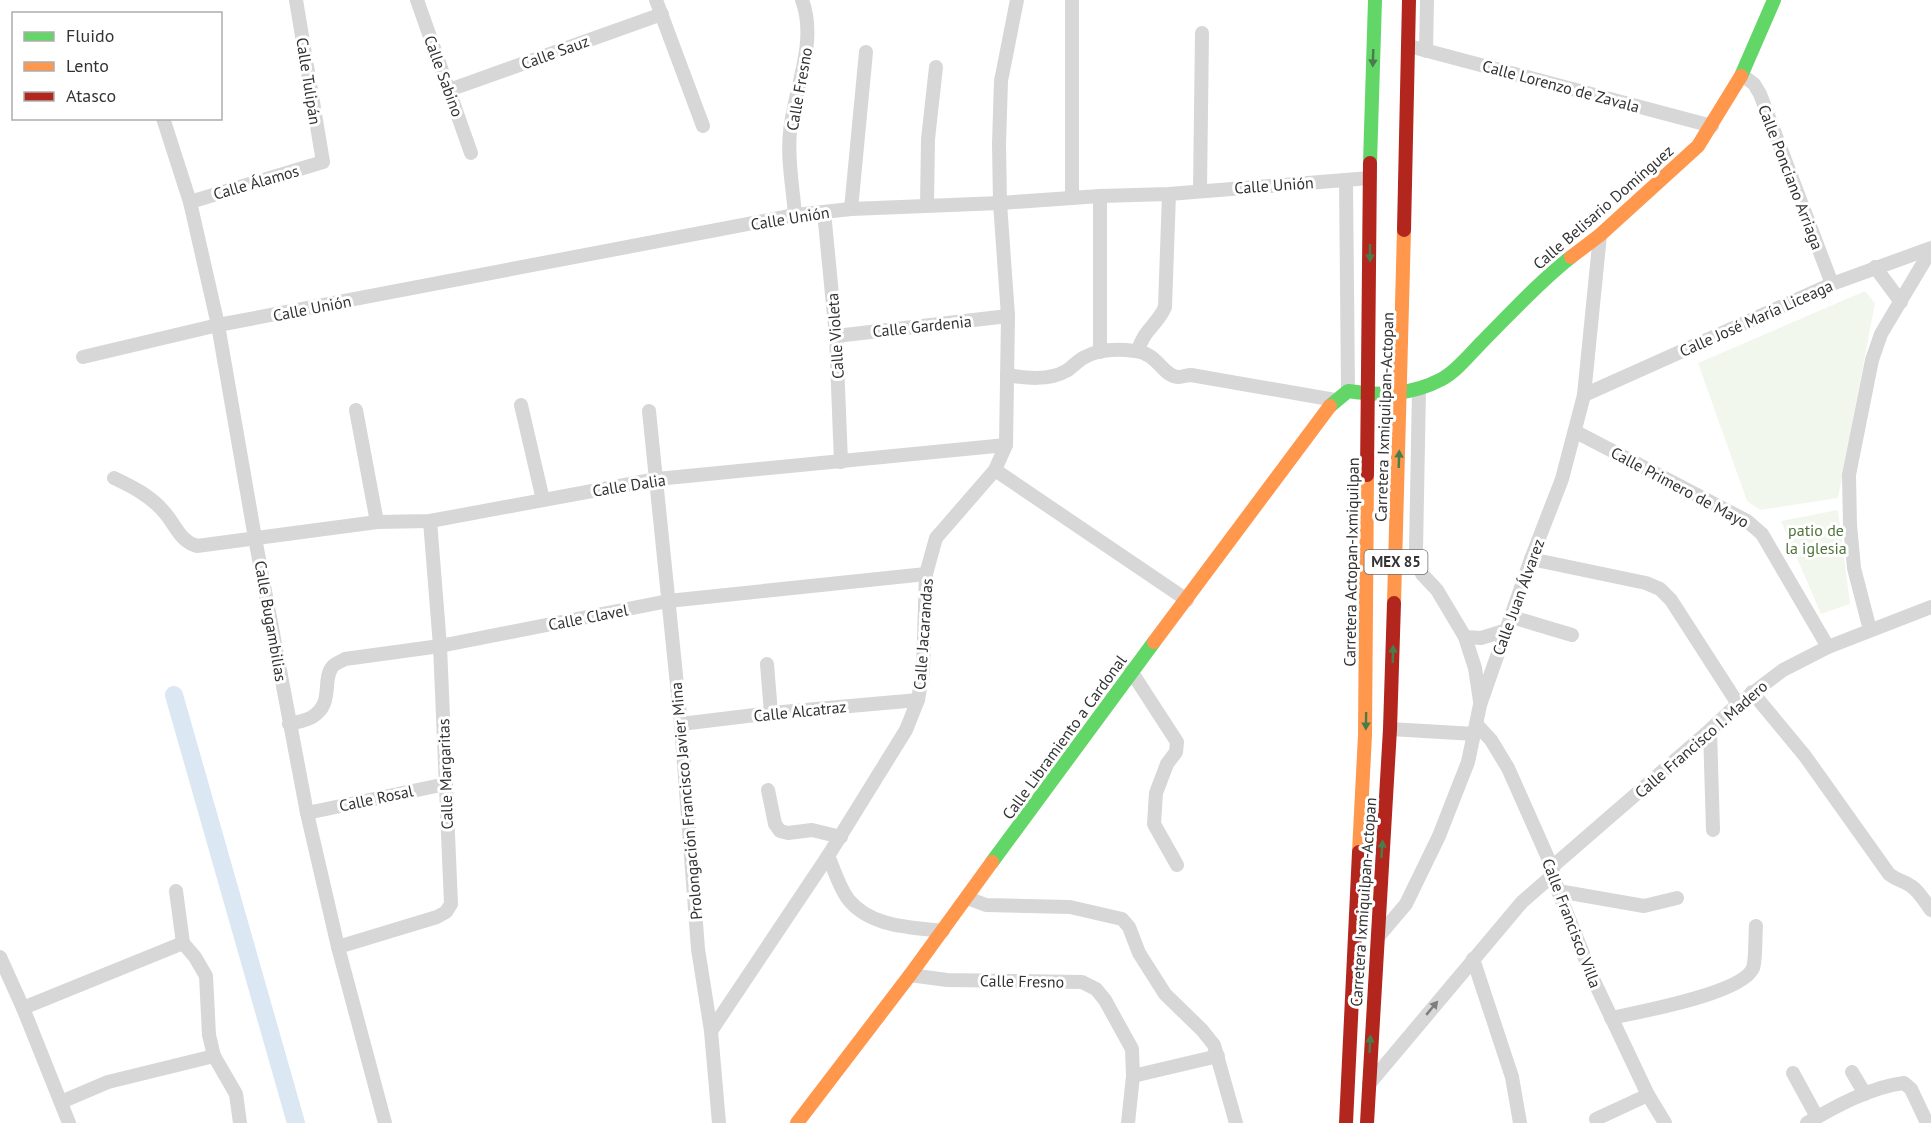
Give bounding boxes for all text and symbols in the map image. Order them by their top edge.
legend [12,12,222,120]
text: Fluido [66,24,114,47]
street label: Calle Sauz [518,31,592,73]
street label: Calle Sabino [420,33,468,119]
street label: Calle Tulipán [292,36,326,126]
street label: Calle Fresno [782,46,816,132]
one-way arrow [1368,49,1378,68]
text: Lento [66,54,109,77]
street label: Calle Lorenzo de Zavala [1480,55,1642,117]
text: Atasco [66,84,116,107]
street label: Calle Ponciano Arriaga [1754,102,1828,252]
street label: Calle Belisario Domínguez [1529,141,1677,273]
street label: Calle Álamos [211,160,301,204]
street label: Calle Unión [1234,172,1314,198]
street label: Calle Unión [749,202,831,234]
one-way arrow [1365,244,1374,263]
street label: Calle José María Liceaga [1676,275,1836,361]
street label: Calle Unión [271,291,353,325]
street label: Calle Violeta [822,292,848,380]
street label: Calle Gardenia [872,311,972,341]
street label: Carretera Ixmiquilpan-Actopan [1370,312,1398,522]
street label: Calle Primero de Mayo [1608,442,1752,532]
one-way arrow [1395,450,1404,469]
street label: Carretera Actopan-Ixmiquilpan [1339,457,1363,667]
street label: Calle Dalia [591,469,667,501]
park label: patio de la iglesia [1785,520,1847,558]
street label: Calle Juan Álvarez [1488,536,1548,658]
road number: MEX 85 [1364,550,1428,574]
street label: Calle Bugambilias [251,559,292,683]
street label: Calle Jacarandas [909,577,937,690]
street label: Calle Clavel [547,599,630,635]
one-way arrow [1388,645,1397,664]
street label: Calle Libramiento a Cardonal [998,651,1131,823]
street label: Calle Francisco I. Madero [1631,676,1771,802]
street label: Prolongación Francisco Javier Mina [666,681,706,921]
street label: Calle Alcatraz [753,696,847,726]
one-way arrow [1361,712,1371,731]
street label: Calle Margaritas [433,718,457,830]
street label: Calle Rosal [337,780,415,816]
street label: Carretera Ixmiquilpan-Actopan [1346,797,1380,1007]
one-way arrow [1378,839,1387,858]
street label: Calle Francisco Villa [1538,855,1606,991]
street label: Calle Fresno [980,970,1064,992]
one-way arrow [1425,1001,1438,1016]
one-way arrow [1366,1034,1375,1053]

